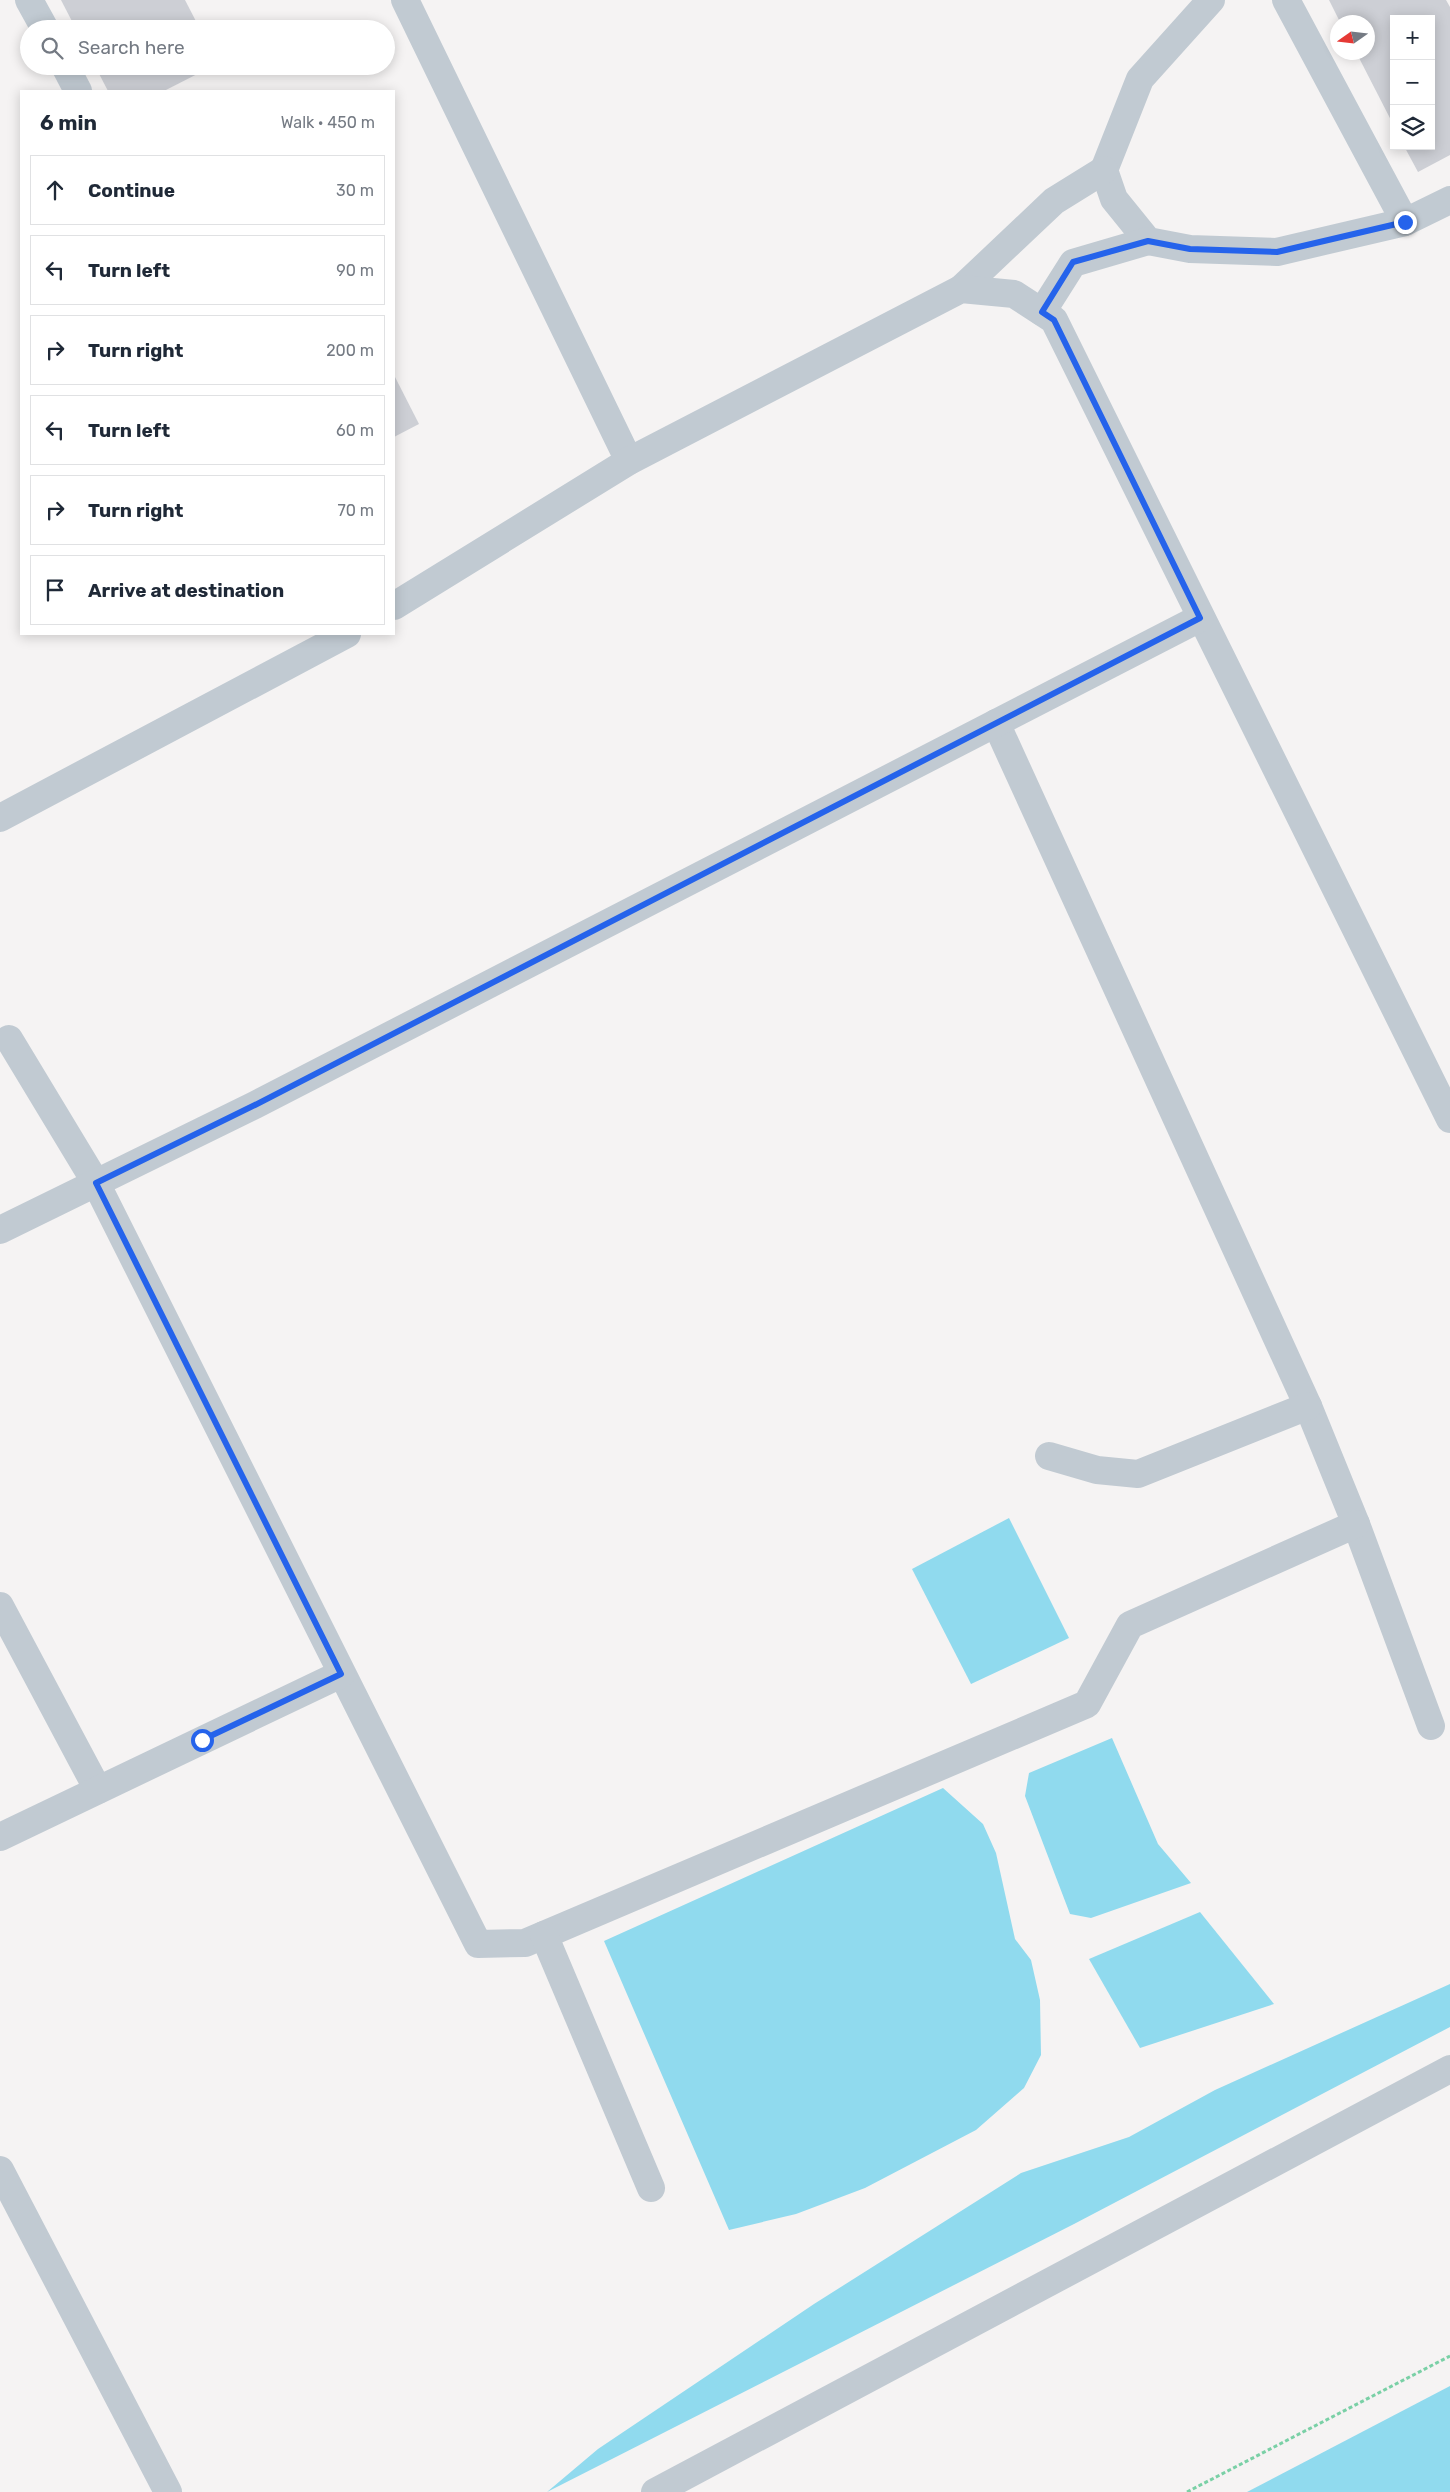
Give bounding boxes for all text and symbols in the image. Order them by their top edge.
north arrow [1330,15,1375,60]
map controls [1390,15,1435,150]
button: + [1390,15,1435,60]
search box [20,20,395,75]
icon: search [38,34,66,62]
text: Search here [78,36,185,59]
button: − [1390,60,1435,105]
button: layers [1390,105,1435,150]
text: 6 min [40,110,97,135]
text: Walk · 450 m [281,113,375,132]
icon: ahead [41,176,69,204]
text: Continue [88,179,175,202]
text: 30 m [336,181,374,200]
route end [1394,211,1417,234]
icon: left [41,256,69,284]
text: Turn left [88,259,170,282]
text: 90 m [336,261,374,280]
icon: right [41,336,69,364]
text: Turn right [88,339,183,362]
text: 200 m [326,341,374,360]
icon: left [41,416,69,444]
text: Turn left [88,419,170,442]
text: 60 m [336,421,374,440]
icon: right [41,496,69,524]
text: Turn right [88,499,183,522]
text: 70 m [337,501,374,520]
icon: arrive [41,576,69,604]
text: Arrive at destination [88,579,284,602]
route start [191,1729,214,1752]

